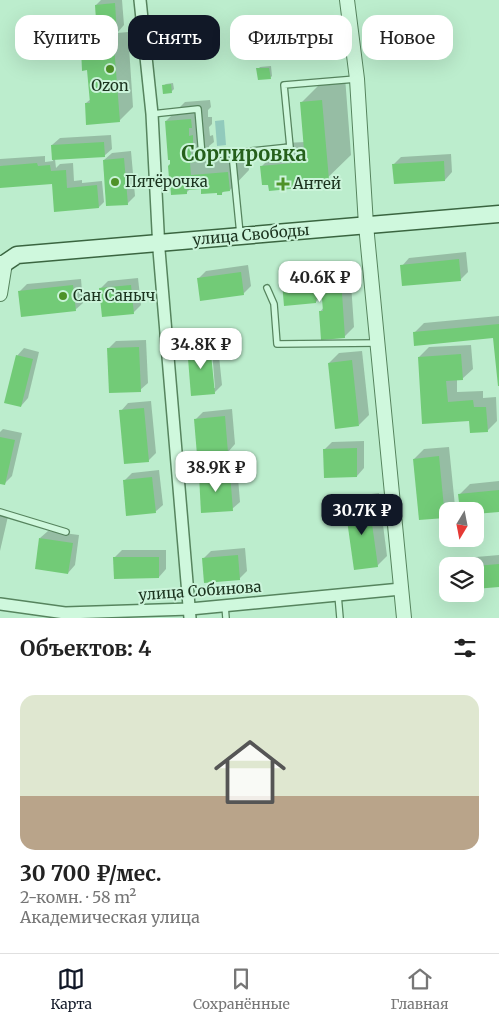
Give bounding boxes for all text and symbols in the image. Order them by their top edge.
chip: Купить [15,15,118,60]
chip: Снять [128,15,220,60]
chip: Фильтры [230,15,352,60]
chip: Новое [362,15,453,60]
marker: Ozon [104,63,116,75]
place label: Ozon [91,76,129,95]
district label: Сортировка [181,141,307,166]
place label: Пятёрочка [125,172,208,191]
place label: Антей [292,174,341,193]
marker: Пятёрочка [109,176,121,188]
marker: Антей [277,178,289,190]
street label: улица Свободы [192,220,310,249]
pin: 40.6K ₽ [274,260,366,303]
text: 40.6K ₽ [289,267,351,287]
place label: Сан Саныч [73,286,155,305]
marker: Сан Саныч [57,290,69,302]
pin: 34.8K ₽ [155,328,247,370]
text: 34.8K ₽ [171,334,231,354]
pin: 38.9K ₽ [170,450,262,493]
text: 38.9K ₽ [186,457,246,477]
pin: 30.7K ₽ [316,494,408,536]
text: 30.7K ₽ [332,500,392,520]
north arrow [439,502,484,548]
map controls [439,502,484,602]
button: layers [439,557,484,602]
street label: улица Собинова [138,577,262,604]
icon: filters [451,634,479,662]
text: Объектов: 4 [20,635,151,662]
icon: home [205,727,295,817]
text: 30 700 ₽/мес. [20,860,162,887]
text: 2-комн. · 58 m² [20,887,136,907]
text: Академическая улица [20,907,200,927]
tab: Карта [50,965,92,1013]
tab: Сохранённые [193,965,290,1013]
tab: Главная [391,965,449,1013]

